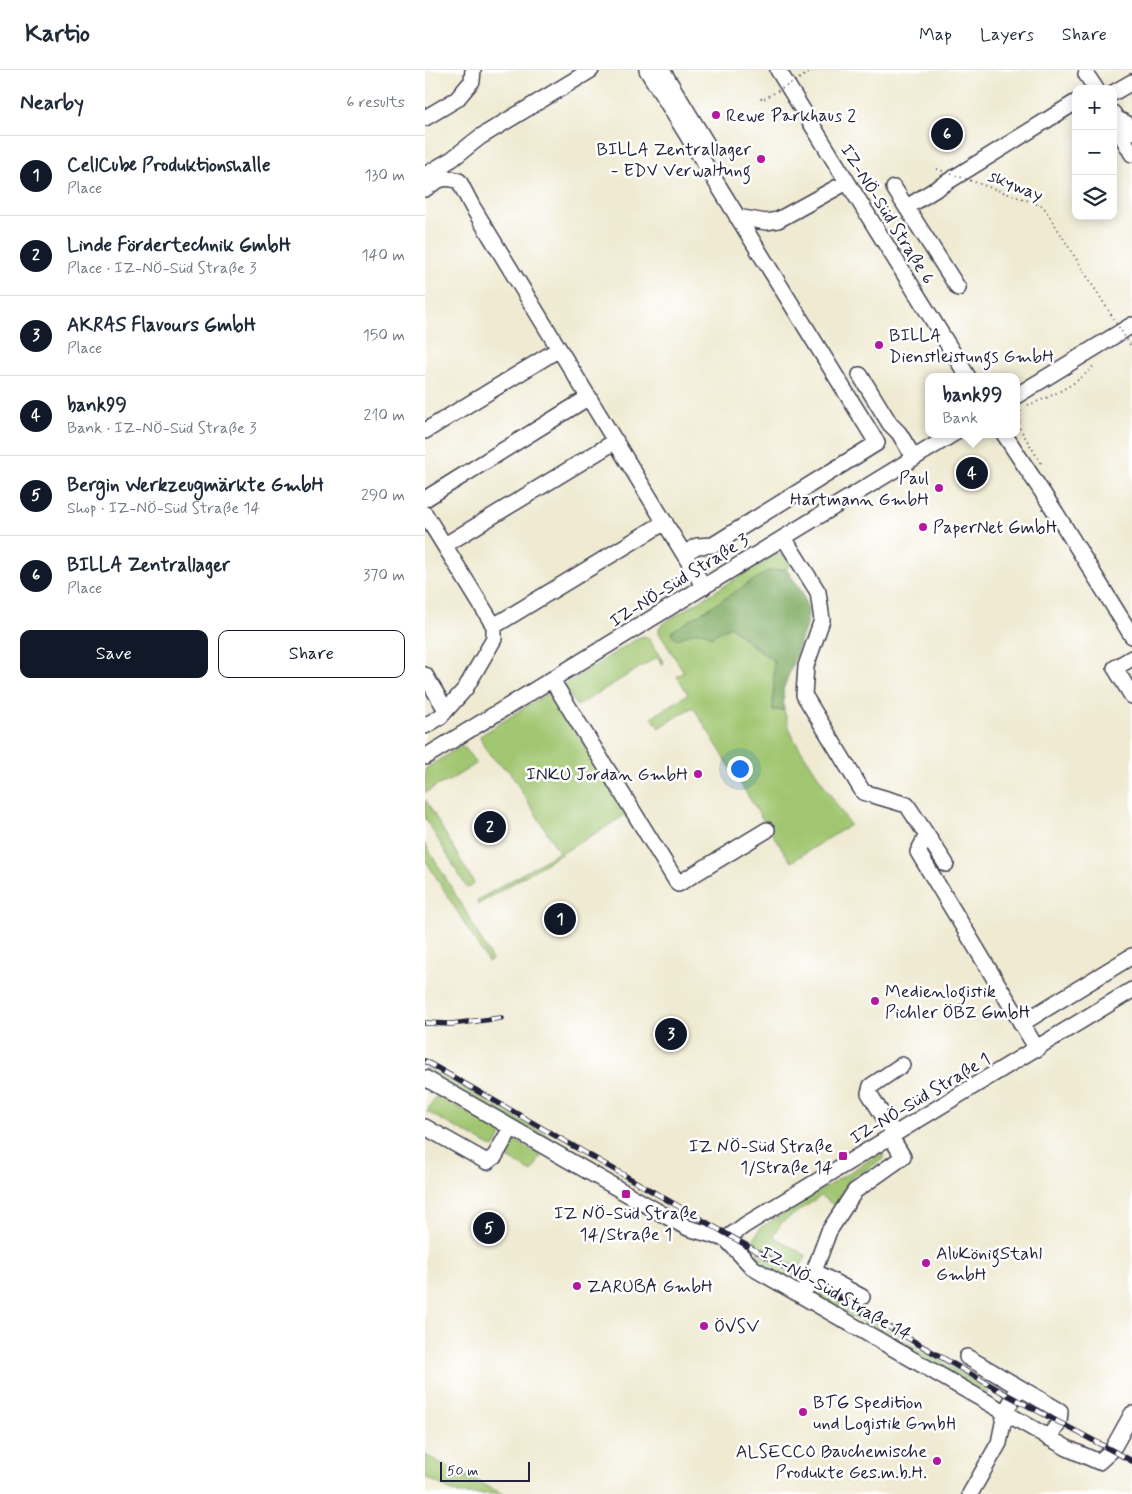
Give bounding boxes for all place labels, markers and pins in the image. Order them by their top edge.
place label: Rewe Parkhaus 2 [726,104,856,128]
marker: Rewe Parkhaus 2 [710,109,722,121]
pin: 6 [931,115,963,153]
place label: BILLA Zentrallager - EDV Verwaltung [597,138,752,185]
marker: BILLA Zentrallager - EDV Verwaltung [755,153,767,165]
place label: BILLA Dienstleistungs GmbH [889,324,1054,371]
marker: BILLA Dienstleistungs GmbH [873,339,885,351]
pin: 4 [956,454,988,492]
place label: Paul Hartmann GmbH [790,467,929,512]
marker: Paul Hartmann GmbH [933,482,945,494]
place label: PaperNet GmbH [933,516,1057,540]
marker: PaperNet GmbH [917,521,929,533]
place label: INKU Jordan GmbH [526,763,688,787]
marker: INKU Jordan GmbH [692,768,704,780]
pin: 2 [474,808,506,846]
pin: 1 [544,900,576,938]
place label: Medienlogistik Pichler ÖBZ GmbH [885,980,1030,1025]
marker: Medienlogistik Pichler ÖBZ GmbH [869,995,881,1007]
pin: 3 [655,1015,687,1053]
place label: IZ NÖ-Süd Straße 1/Straße 14 [689,1135,833,1180]
marker: IZ NÖ-Süd Straße 1/Straße 14 [837,1150,849,1162]
marker: IZ NÖ-Süd Straße 14/Straße 1 [620,1188,632,1200]
place label: IZ NÖ-Süd Straße 14/Straße 1 [554,1202,698,1247]
pin: 5 [473,1209,505,1247]
place label: AluKönigStahl GmbH [936,1242,1042,1287]
marker: AluKönigStahl GmbH [920,1257,932,1269]
place label: ZARUBA GmbH [587,1275,713,1299]
marker: ZARUBA GmbH [571,1280,583,1292]
place label: ÖVSV [714,1315,760,1339]
marker: ÖVSV [698,1320,710,1332]
place label: BTG Spedition und Logistik GmbH [813,1391,956,1436]
marker: BTG Spedition und Logistik GmbH [797,1406,809,1418]
place label: ALSECCO Bauchemische Produkte Ges.m.b.H. [736,1440,927,1485]
marker: ALSECCO Bauchemische Produkte Ges.m.b.H. [931,1455,943,1467]

